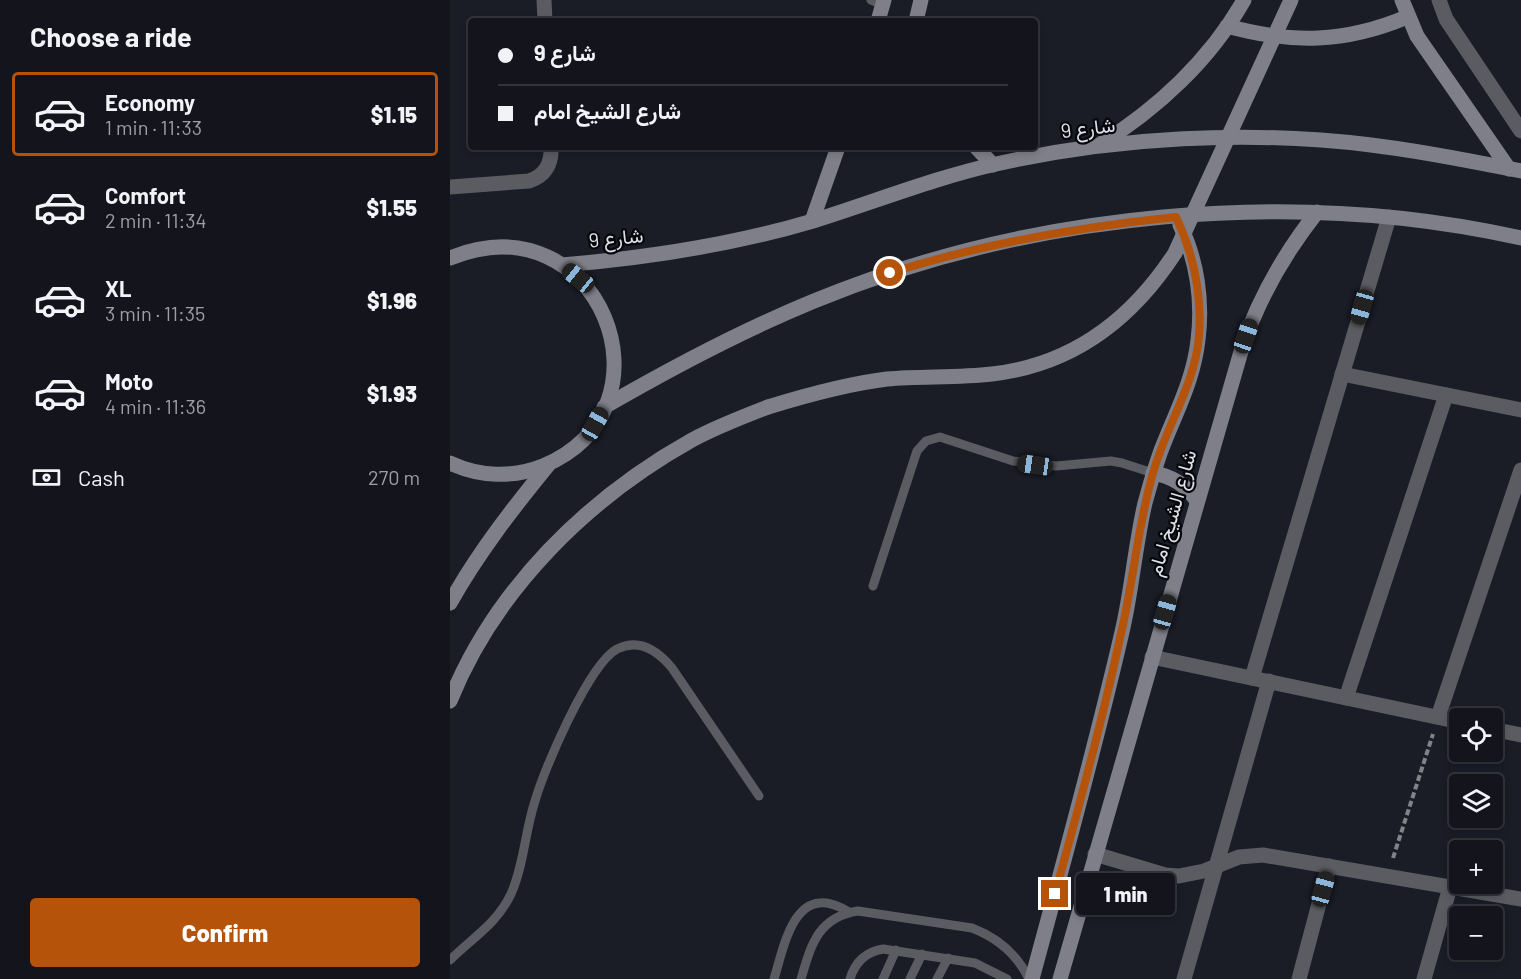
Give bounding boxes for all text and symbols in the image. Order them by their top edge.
text: Choose a ride [30,20,192,52]
text: شارع 9 [534,39,596,65]
icon: car [33,87,87,141]
text: Economy [105,89,195,115]
text: شارع الشيخ امام [534,97,681,123]
text: $1.15 [371,101,417,127]
street label: شارع 9 [1059,112,1117,145]
text: 1 min · 11:33 [105,115,202,139]
icon: car [33,180,87,234]
text: Comfort [105,182,186,208]
text: $1.55 [367,194,417,220]
text: 2 min · 11:34 [105,208,207,232]
street label: شارع 9 [587,222,645,255]
route start [876,259,903,286]
car [558,260,598,296]
icon: car [33,273,87,327]
text: XL [105,275,131,301]
text: $1.96 [367,287,417,313]
car [1348,287,1376,327]
text: 3 min · 11:35 [105,301,205,325]
car [1232,316,1260,356]
icon: car [33,366,87,420]
text: Moto [105,368,153,394]
text: $1.93 [367,380,417,406]
text: 4 min · 11:36 [105,394,206,418]
car [578,404,612,444]
street label: شارع الشيخ امام [1142,447,1203,579]
car [1016,454,1054,476]
icon: cash [30,461,63,494]
text: Cash [78,464,125,490]
text: 270 m [368,465,420,489]
car [1151,592,1179,632]
map controls [1449,708,1503,960]
button: locate [1449,708,1503,762]
button: layers [1449,774,1503,828]
button: + [1449,840,1503,894]
car [1310,869,1336,909]
callout: 1 min [1076,873,1175,915]
route end [1041,880,1068,907]
text: 1 min [1104,882,1147,906]
button: Confirm [30,898,420,967]
button: − [1449,906,1503,960]

